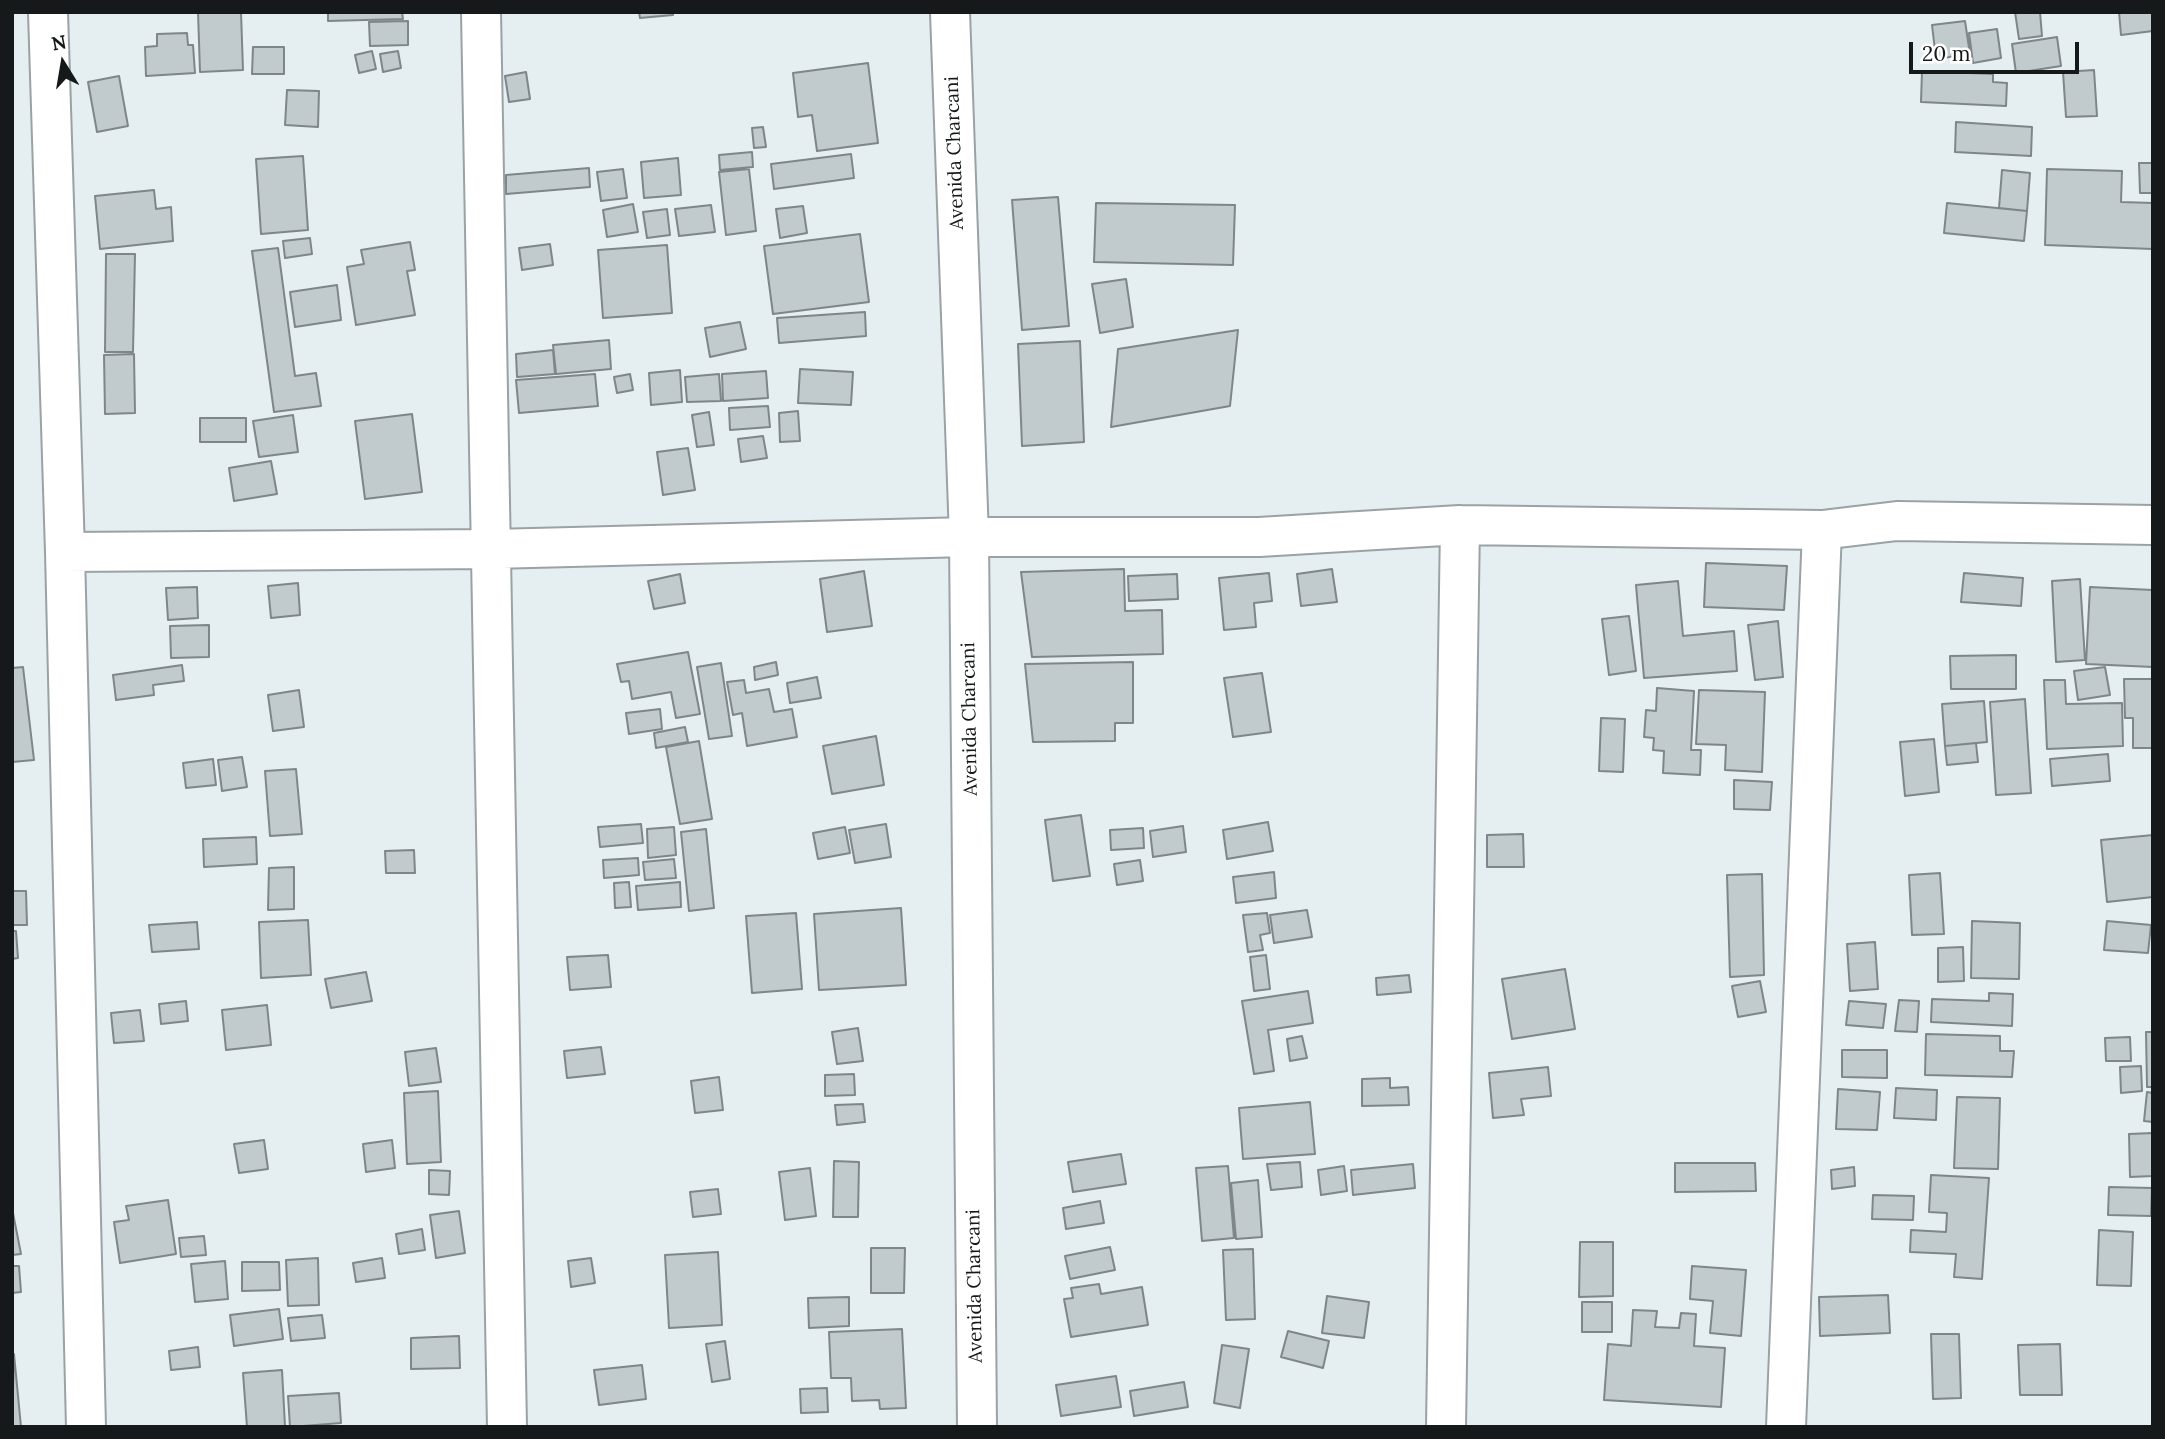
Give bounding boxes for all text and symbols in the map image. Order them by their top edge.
north arrow [28,28,98,98]
scale bar [1913,28,2083,72]
text: N [49,29,68,56]
text: 20 m [1922,40,1971,67]
street label: Avenida Charcani [941,76,969,230]
street label: Avenida Charcani [957,642,983,796]
street label: Avenida Charcani [962,1209,988,1363]

